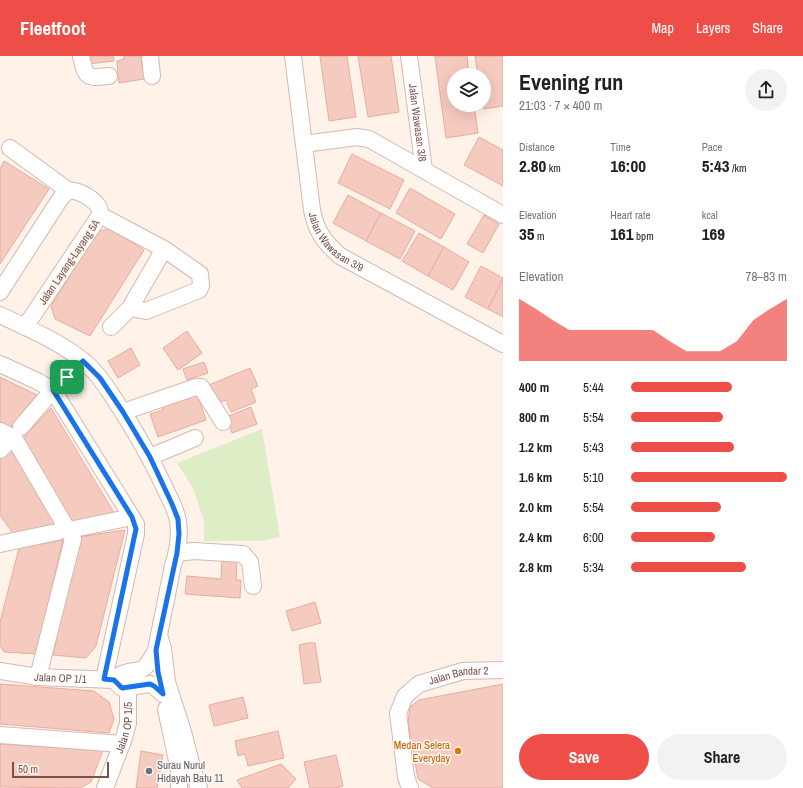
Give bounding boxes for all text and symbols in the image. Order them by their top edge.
text: Fleetfoot [20,15,86,41]
text: Map [652,19,674,37]
text: Layers [696,19,730,37]
text: Share [752,19,783,37]
text: Evening run [519,67,623,97]
map controls [447,68,491,112]
button: layers [447,68,491,112]
button: share [745,69,787,111]
street label: Jalan Wawasan 3/8 [406,83,430,162]
text: 21:03 · 7 × 400 m [519,97,602,114]
text: Distance [519,140,555,154]
text: Time [610,140,631,154]
text: Pace [702,140,722,154]
text: 2.80 [519,154,546,177]
text: 16:00 [610,154,646,177]
text: 5:43 [702,154,730,177]
text: km [546,161,561,175]
text: /km [730,161,747,175]
text: Elevation [519,208,557,222]
text: Heart rate [610,208,650,222]
text: kcal [702,208,718,222]
street label: Jalan Wawasan 3/9 [306,211,366,275]
street label: Jalan Layang-Layang 5A [35,216,103,307]
text: 35 [519,222,535,245]
text: 161 [610,222,634,245]
text: 169 [702,222,725,245]
text: m [535,229,545,243]
text: bpm [634,229,654,243]
text: Elevation [519,268,563,285]
text: 78–83 m [746,268,787,285]
pin [50,360,84,394]
icon: arrive [56,366,78,388]
text: 400 m [519,379,549,396]
text: 5:44 [583,379,604,396]
text: 800 m [519,409,549,426]
text: 5:54 [583,409,604,426]
text: 1.2 km [519,439,552,456]
text: 5:43 [583,439,604,456]
text: 1.6 km [519,469,552,486]
text: 5:10 [583,469,604,486]
text: 2.0 km [519,499,552,516]
text: 5:54 [583,499,604,516]
text: 2.4 km [519,529,552,546]
text: 6:00 [583,529,604,546]
text: 2.8 km [519,559,552,576]
text: 5:34 [583,559,604,576]
street label: Jalan Bandar 2 [427,663,489,688]
street label: Jalan OP 1/1 [33,670,87,686]
street label: Jalan OP 1/5 [112,702,135,755]
button: Save [519,734,649,780]
button: Share [657,734,787,780]
place label: Medan Selera Everyday [394,738,450,765]
marker: Medan Selera Everyday [453,746,463,756]
place label: Surau Nurul Hidayah Batu 11 [157,758,224,785]
scale bar [12,760,109,779]
text: 50 m [18,762,38,776]
marker: Surau Nurul Hidayah Batu 11 [144,766,154,776]

